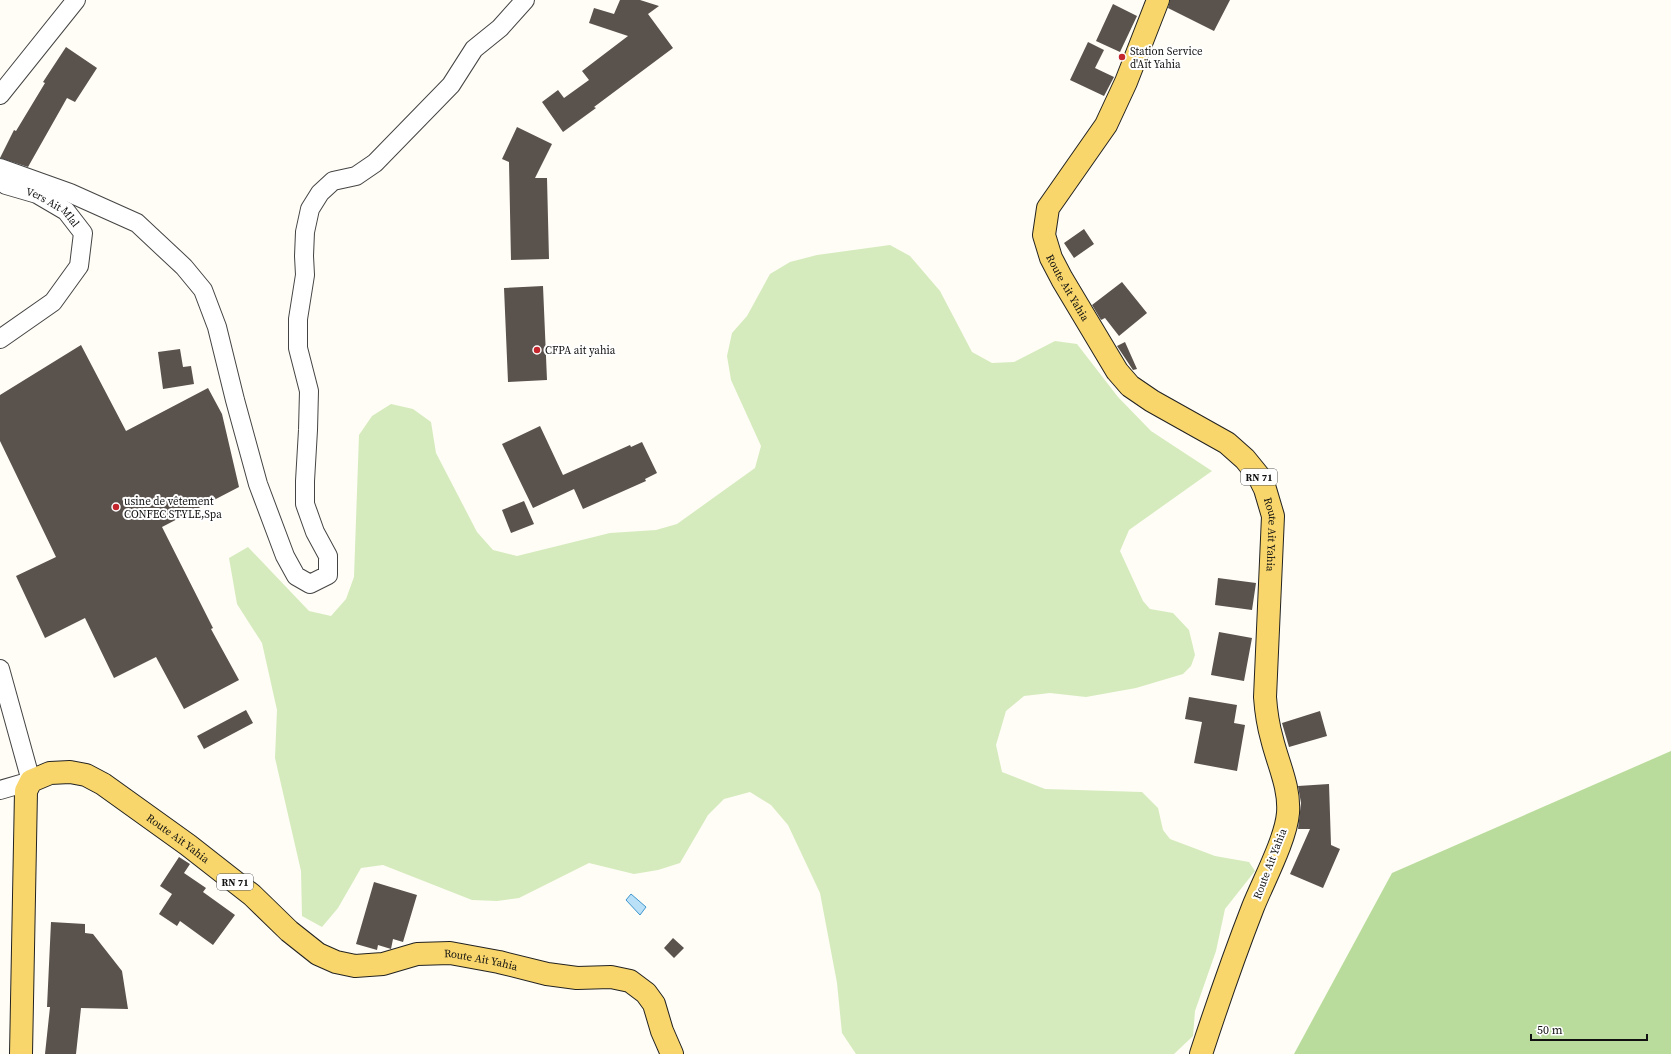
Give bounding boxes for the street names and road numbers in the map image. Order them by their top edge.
street label: Vers Ait Mlal [24,184,83,230]
street label: Route Ait Yahia [1043,251,1093,324]
road number: RN 71 [1241,469,1277,485]
street label: Route Ait Yahia [1260,495,1280,572]
street label: Route Ait Yahia [143,810,213,867]
street label: Route Ait Yahia [1250,826,1291,902]
road number: RN 71 [217,874,253,890]
street label: Route Ait Yahia [444,945,520,974]

